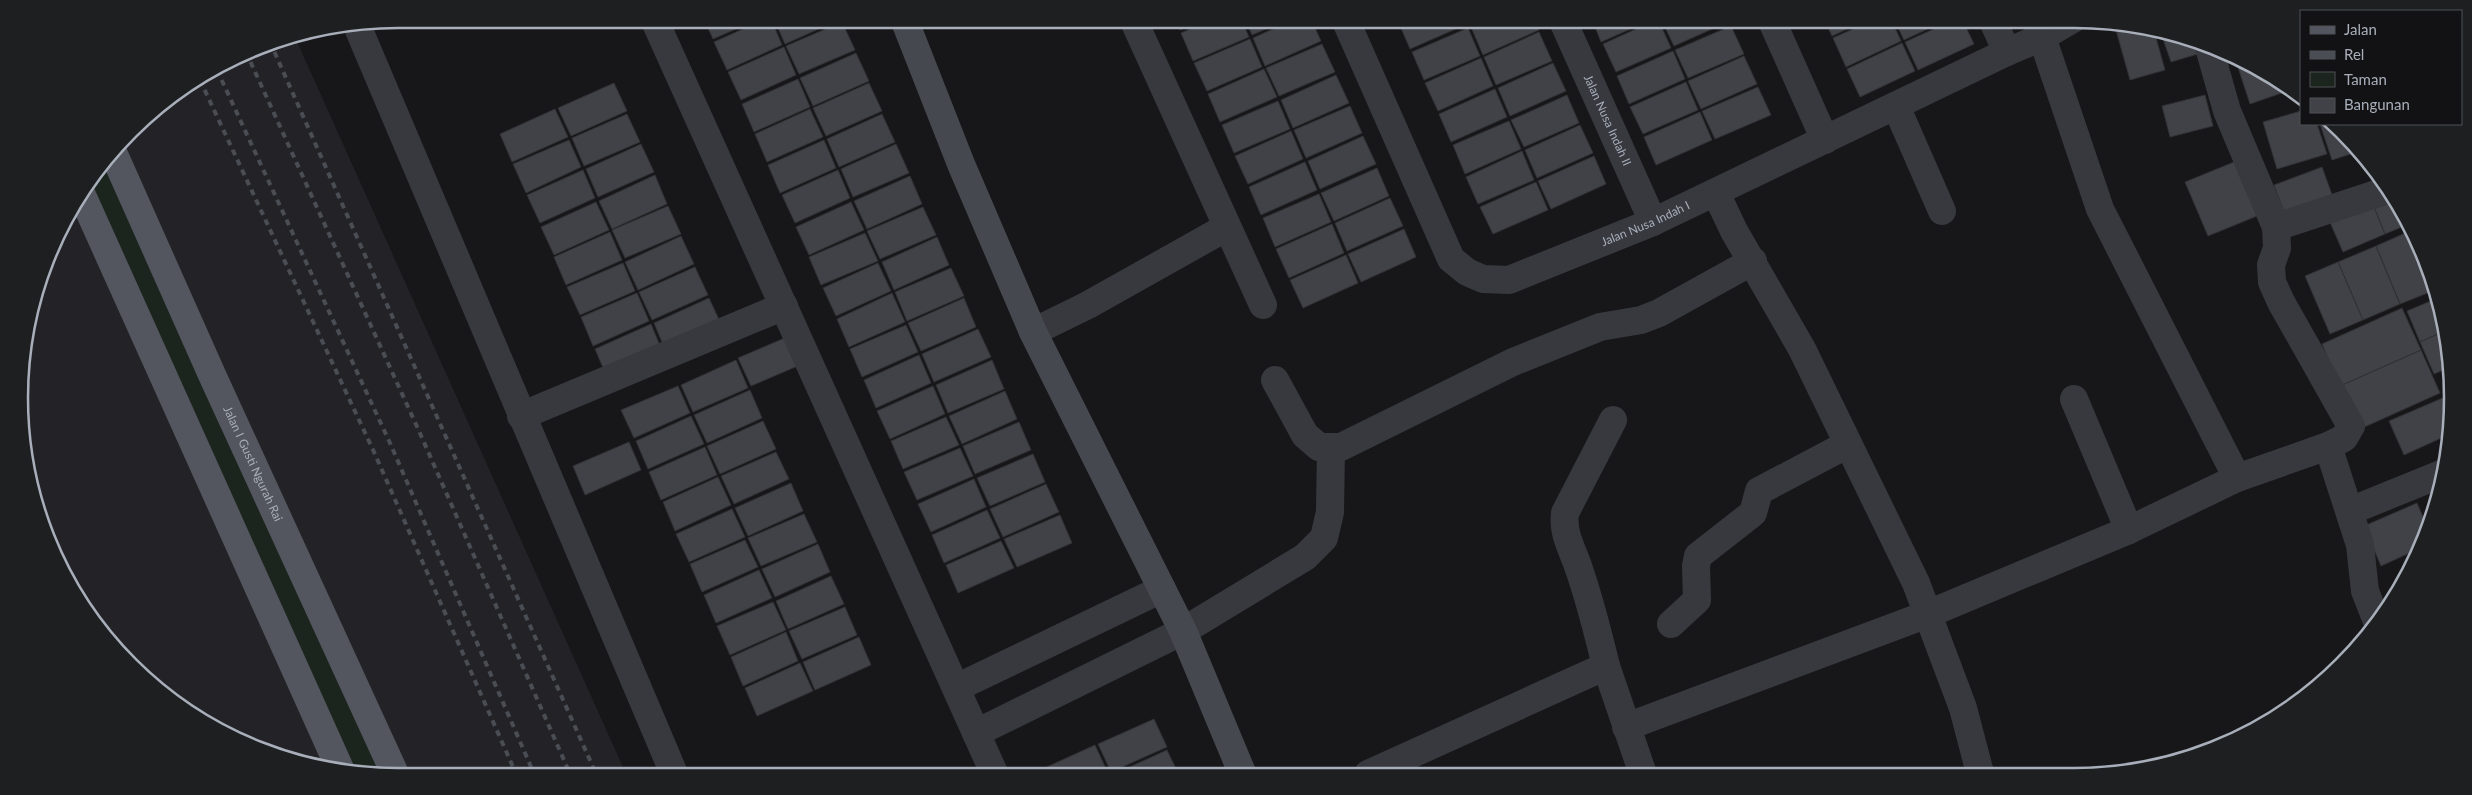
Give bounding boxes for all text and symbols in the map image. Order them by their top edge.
legend [2300,10,2462,125]
text: Jalan [2344,20,2377,38]
text: Rel [2344,45,2364,63]
text: Taman [2344,70,2387,88]
street label: Jalan Nusa Indah II [1581,72,1635,168]
text: Bangunan [2344,95,2410,113]
street label: Jalan Nusa Indah I [1599,198,1692,249]
street label: Jalan I Gusti Ngurah Rai [220,404,286,524]

